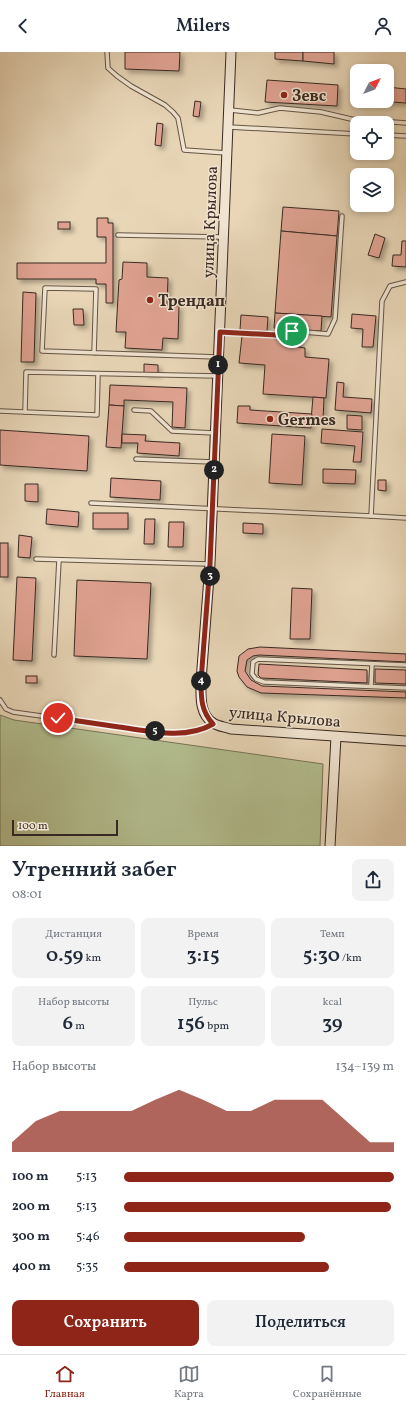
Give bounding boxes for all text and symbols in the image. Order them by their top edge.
text: Milers [176,14,230,39]
icon: back [12,15,34,37]
icon: person [372,15,394,37]
north arrow [350,64,394,108]
map controls [350,64,394,212]
place label: Зевс [292,86,327,108]
marker: Зевс [279,90,289,100]
button: locate [350,116,394,160]
street label: улица Крылова [198,165,224,279]
button: layers [350,168,394,212]
place label: Трендап [158,291,225,313]
marker: Трендап [145,295,155,305]
pin [275,314,309,348]
icon: arrive [281,320,303,342]
pin: 1 [208,355,228,375]
text: 1 [216,357,220,372]
place label: Germes [278,410,336,432]
marker: Germes [265,414,275,424]
pin: 2 [204,460,224,480]
text: 2 [211,462,217,477]
pin: 3 [200,566,220,586]
text: 3 [207,568,213,583]
pin: 4 [191,671,211,691]
text: 4 [198,673,204,688]
pin [41,701,75,735]
street label: улица Крылова [228,702,342,734]
icon: check [47,707,69,729]
pin: 5 [145,721,165,741]
text: 5 [152,723,158,738]
scale bar [12,818,118,837]
text: 100 m [18,819,48,834]
text: Утренний забег [12,855,177,886]
button: share [352,859,394,901]
text: 08:01 [12,886,42,904]
text: Дистанция [45,927,102,942]
text: Время [187,927,219,942]
text: Темп [320,927,345,942]
text: 0.59 [46,942,83,970]
text: 3:15 [186,942,220,970]
text: 5:30 [303,942,340,970]
text: km [83,951,101,966]
text: /km [340,951,362,966]
text: Набор высоты [38,995,109,1010]
text: Пульс [188,995,218,1010]
text: kcal [323,995,342,1010]
text: 6 [62,1010,73,1038]
text: 156 [177,1010,205,1038]
text: 39 [322,1010,343,1038]
text: m [73,1019,85,1034]
text: bpm [205,1019,229,1034]
text: Набор высоты [12,1058,96,1076]
text: 134–139 m [335,1058,394,1076]
text: 100 m [12,1168,49,1186]
text: 5:13 [76,1168,97,1186]
text: 200 m [12,1198,50,1216]
text: 5:13 [76,1198,97,1216]
text: 300 m [12,1228,50,1246]
text: 5:46 [76,1228,100,1246]
text: 400 m [12,1258,51,1276]
text: 5:35 [76,1258,98,1276]
button: Сохранить [12,1300,199,1346]
button: Поделиться [207,1300,394,1346]
tab: Главная [45,1363,85,1402]
tab: Карта [174,1363,204,1402]
tab: Сохранённые [293,1363,361,1402]

